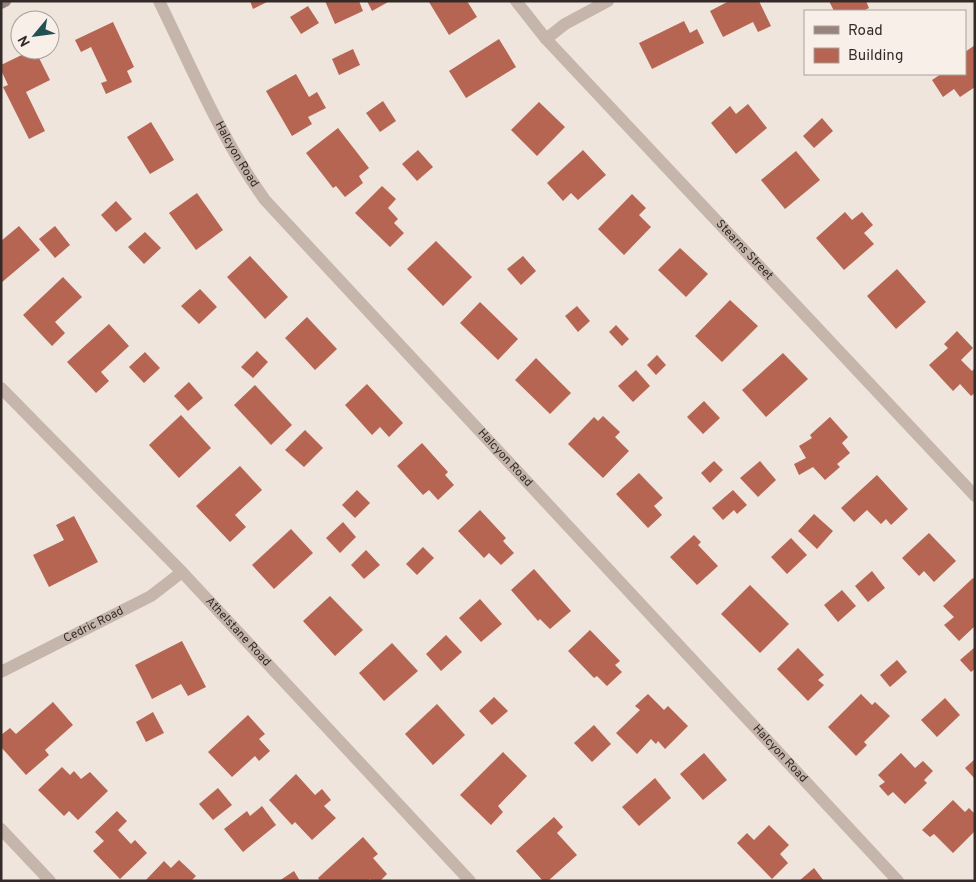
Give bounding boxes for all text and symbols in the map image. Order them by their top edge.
north arrow [10,10,60,60]
legend [804,10,966,75]
text: Road [848,22,883,41]
text: N [15,32,35,49]
text: Building [848,47,903,66]
street label: Halcyon Road [211,119,262,191]
street label: Stearns Street [712,216,776,284]
street label: Halcyon Road [474,425,536,491]
street label: Athelstane Road [202,594,274,670]
street label: Cedric Road [61,603,127,647]
street label: Halcyon Road [749,721,811,786]

